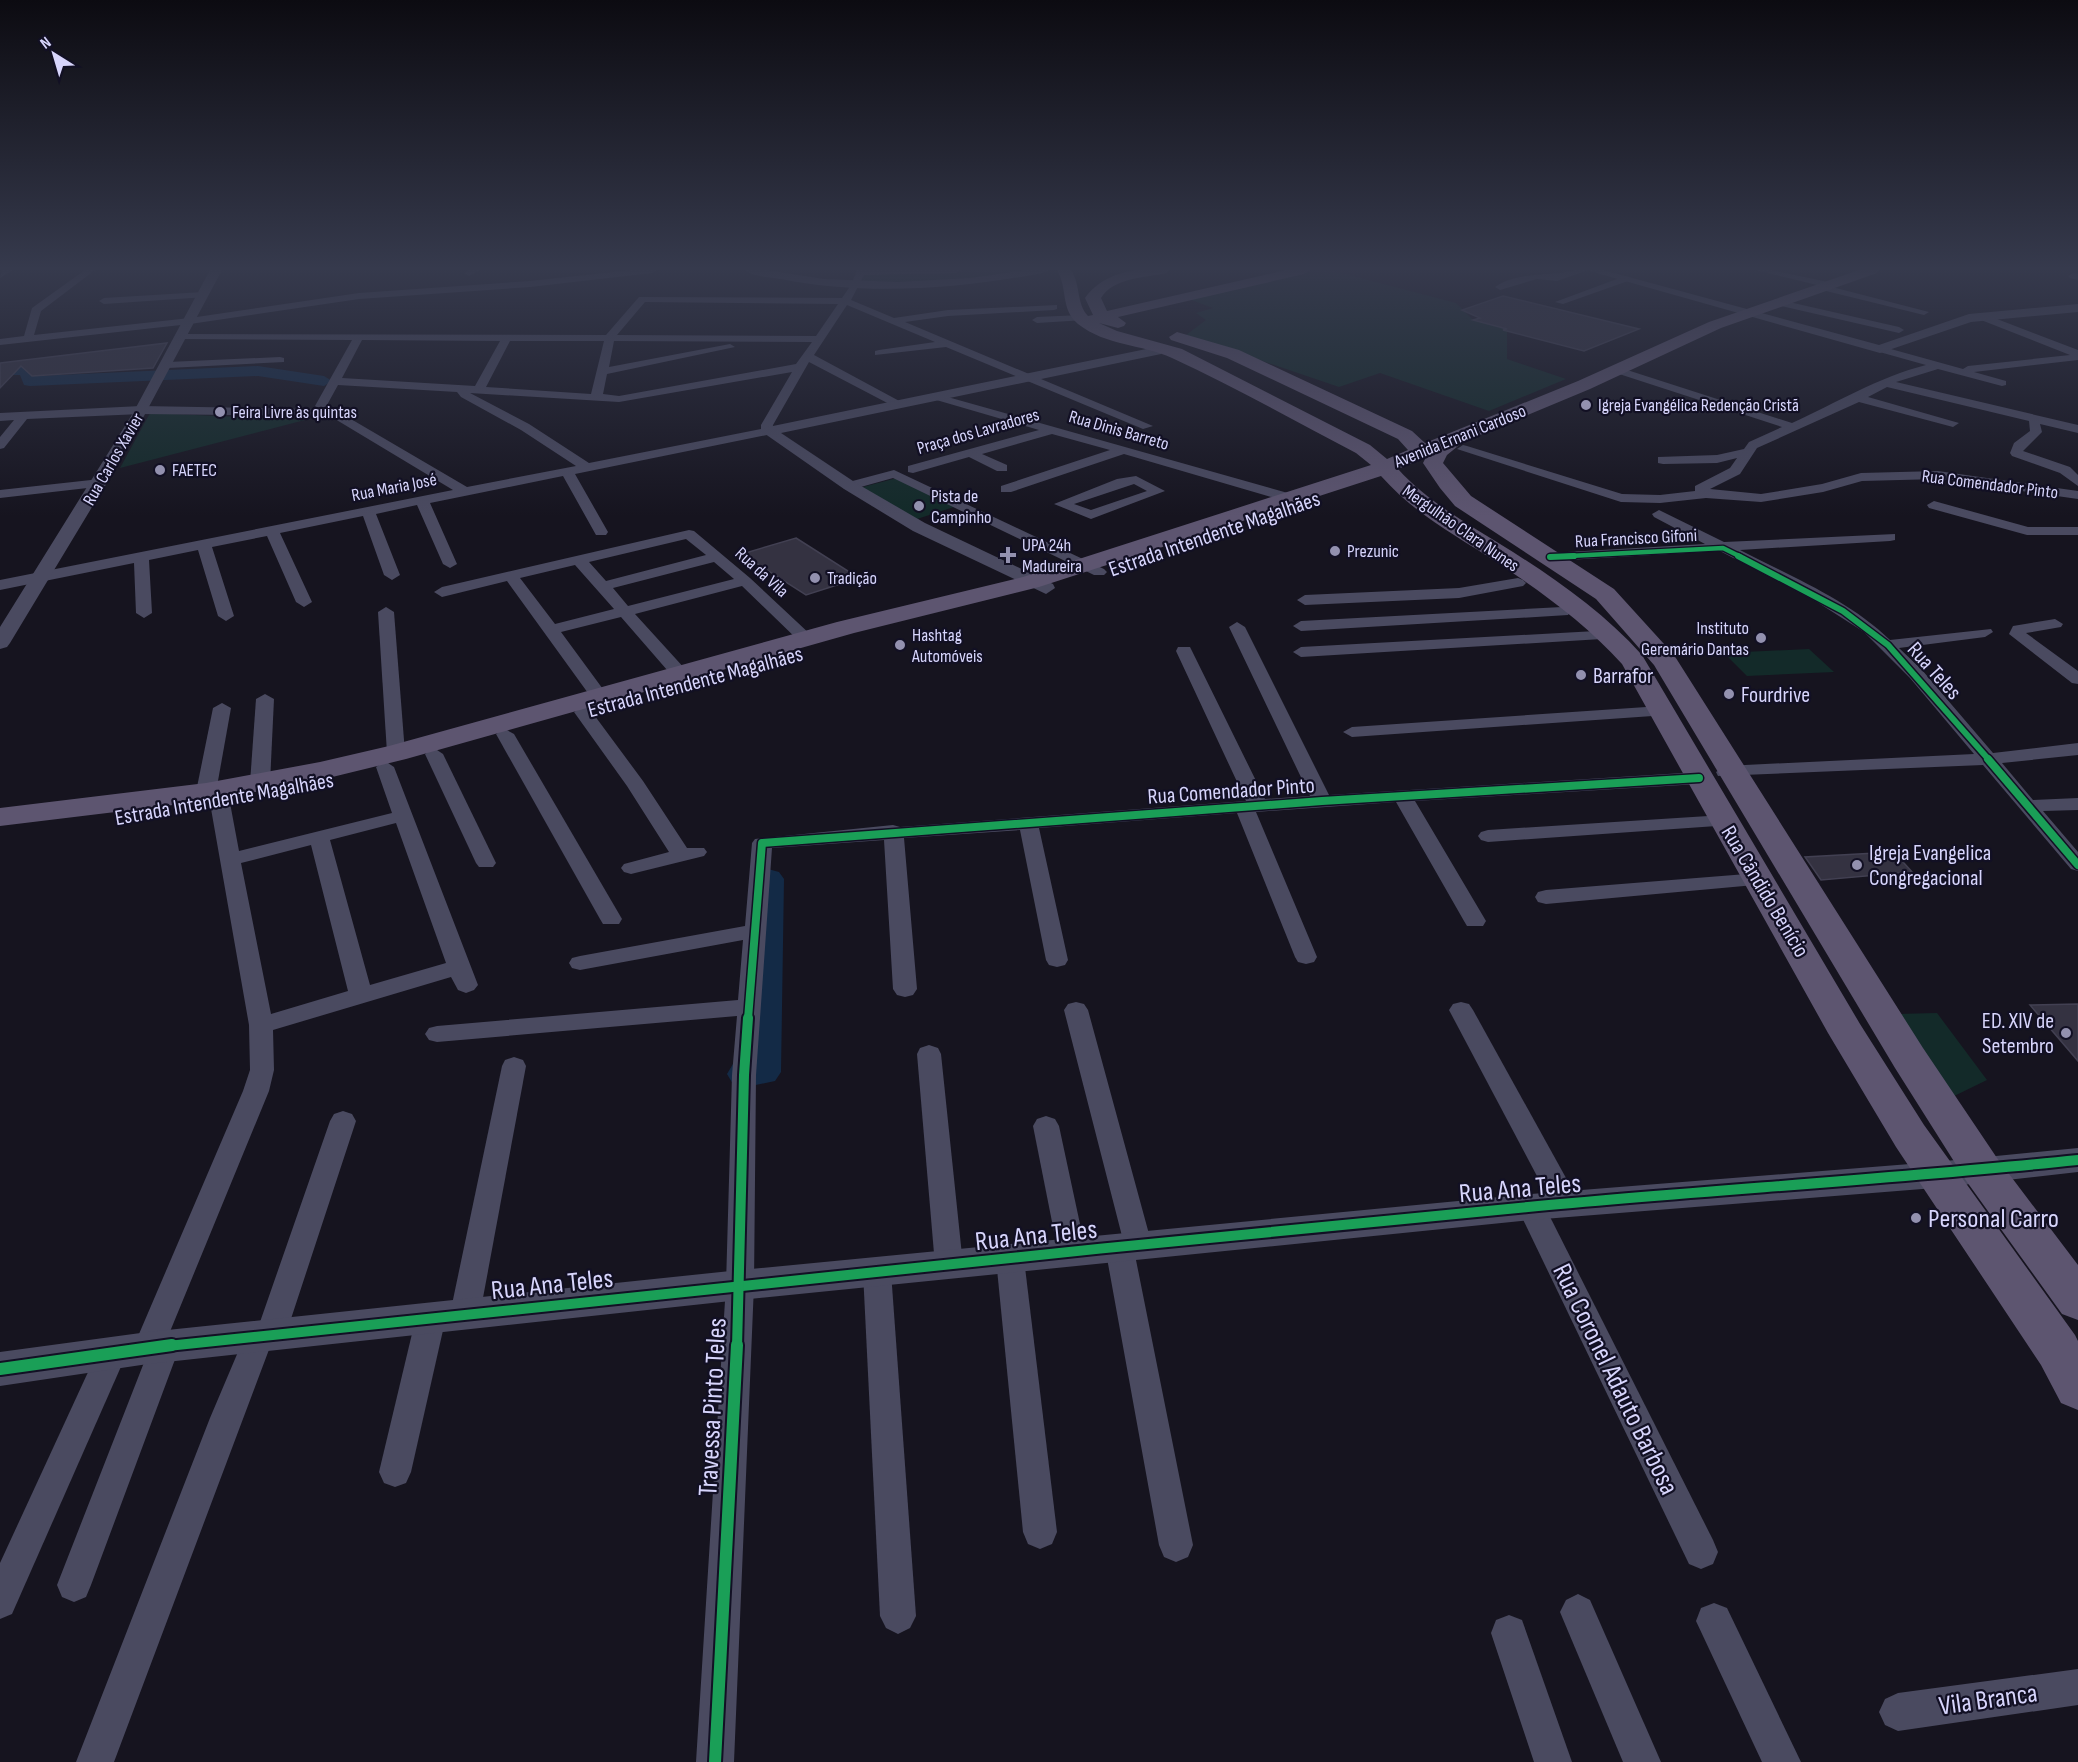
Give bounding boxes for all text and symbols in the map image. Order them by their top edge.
north arrow [24,24,84,84]
text: N [37,33,55,53]
place label: Igreja Evangélica Redenção Cristã [1598,395,1799,416]
marker: Igreja Evangélica Redenção Cristã [1579,398,1593,412]
street label: Avenida Ernani Cardoso [1390,400,1529,473]
place label: Feira Livre às quintas [232,402,357,423]
street label: Praça dos Lavradores [915,404,1042,459]
marker: Feira Livre às quintas [213,405,227,419]
street label: Rua Dinis Barreto [1066,406,1171,455]
street label: Rua Carlos Xavier [79,409,148,509]
place label: FAETEC [172,460,217,481]
marker: FAETEC [153,463,167,477]
street label: Rua Comendador Pinto [1921,466,2059,503]
street label: Rua Maria José [350,469,439,506]
street label: Mergulhão Clara Nunes [1398,480,1523,576]
place label: Pista de Campinho [931,486,992,528]
street label: Estrada Intendente Magalhães [1105,486,1324,583]
marker: Pista de Campinho [912,499,926,513]
street label: Rua Francisco Gifoni [1574,525,1698,552]
place label: UPA 24h Madureira [1022,535,1082,577]
place label: Prezunic [1347,541,1399,562]
street label: Rua da Vila [731,543,793,602]
marker: Prezunic [1328,544,1342,558]
marker: UPA 24h Madureira [999,546,1017,564]
place label: Tradição [827,568,877,589]
marker: Tradição [808,571,822,585]
place label: Instituto Geremário Dantas [1641,618,1749,660]
place label: Hashtag Automóveis [911,625,983,667]
marker: Instituto Geremário Dantas [1754,631,1768,645]
street label: Rua Teles [1901,637,1967,706]
marker: Hashtag Automóveis [893,638,907,652]
street label: Estrada Intendente Magalhães [585,641,806,724]
place label: Barrafor [1593,663,1653,690]
marker: Barrafor [1574,668,1588,682]
place label: Fourdrive [1741,682,1810,709]
marker: Fourdrive [1722,687,1736,701]
street label: Estrada Intendente Magalhães [113,767,336,832]
street label: Rua Comendador Pinto [1147,772,1316,811]
street label: Rua Cândido Benício [1715,821,1815,962]
place label: Igreja Evangelica Congregacional [1869,840,1991,892]
marker: Igreja Evangelica Congregacional [1850,858,1864,872]
place label: ED. XIV de Setembro [1982,1008,2054,1060]
marker: ED. XIV de Setembro [2059,1026,2073,1040]
street label: Rua Ana Teles [1458,1168,1582,1210]
place label: Personal Carro [1928,1203,2059,1235]
marker: Personal Carro [1909,1211,1923,1225]
street label: Rua Ana Teles [974,1214,1099,1258]
street label: Rua Coronel Adauto Barbosa [1545,1259,1685,1500]
street label: Rua Ana Teles [490,1263,615,1307]
street label: Travessa Pinto Teles [692,1317,734,1497]
street label: Vila Branca [1937,1677,2039,1723]

